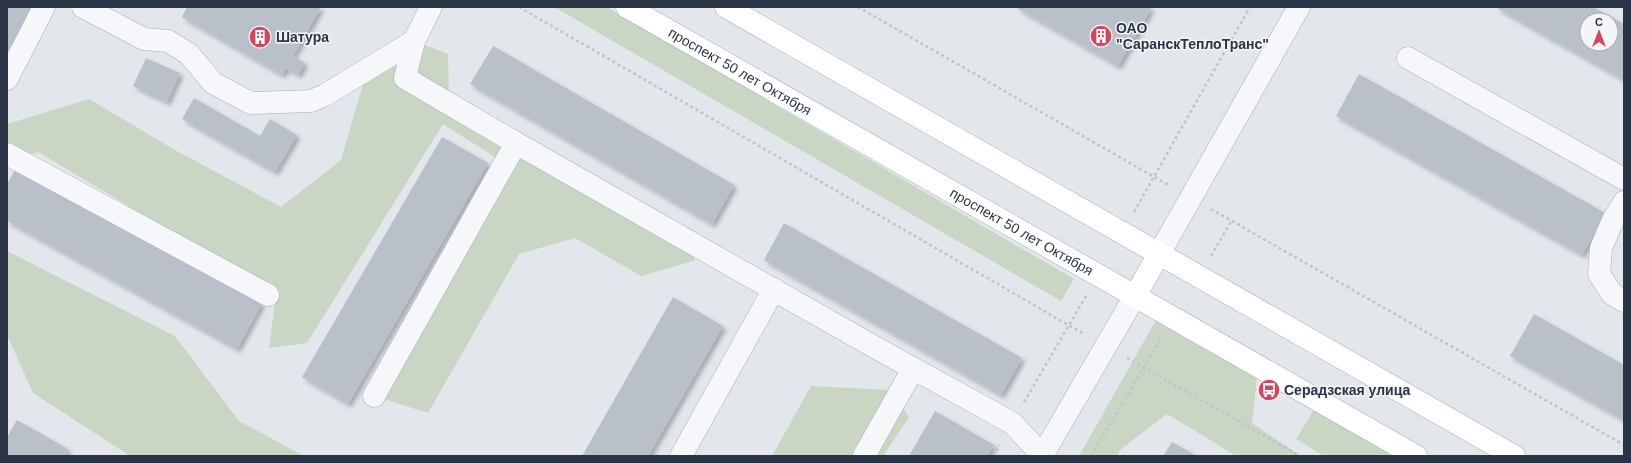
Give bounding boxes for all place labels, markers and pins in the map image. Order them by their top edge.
place label: ОАО "СаранскТеплоТранс" [1116,20,1269,52]
building icon: ОАО "СаранскТеплоТранс" [1088,23,1114,49]
building icon: Шатура [247,24,273,50]
place label: Шатура [276,29,329,45]
bus stop icon: Серадзская улица [1256,377,1282,403]
place label: Серадзская улица [1284,382,1410,398]

